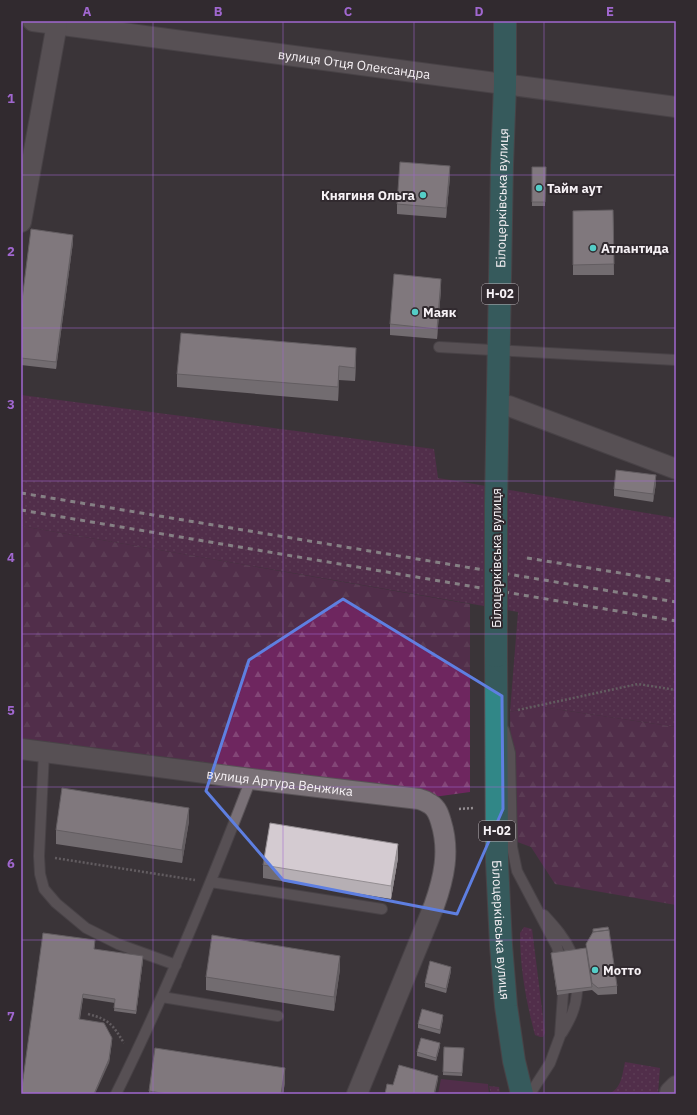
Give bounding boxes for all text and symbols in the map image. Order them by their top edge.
text: A [83,3,92,20]
text: B [214,3,223,20]
text: C [344,3,353,20]
text: D [474,3,484,20]
text: E [606,3,614,20]
street label: вулиця Отця Олександра [277,46,431,83]
text: 1 [7,90,15,107]
street label: Білоцерківська вулиця [492,128,512,268]
place label: Тайм аут [547,180,603,197]
marker: Тайм аут [534,183,544,193]
place label: Княгиня Ольга [321,187,415,204]
marker: Княгиня Ольга [418,190,428,200]
place label: Атлантида [601,240,669,257]
text: 2 [7,243,15,260]
marker: Атлантида [588,243,598,253]
road number: Н-02 [482,284,518,304]
place label: Маяк [423,304,457,321]
marker: Маяк [410,307,420,317]
text: 3 [7,396,15,413]
street label: Білоцерківська вулиця [488,488,505,628]
text: 4 [7,549,15,566]
text: 5 [7,702,15,719]
street label: вулиця Артура Венжика [206,765,354,800]
road number: Н-02 [479,821,515,841]
text: 6 [7,855,15,872]
street label: Білоцерківська вулиця [488,860,513,1000]
place label: Мотто [603,962,641,979]
marker: Мотто [590,965,600,975]
text: 7 [7,1008,15,1025]

